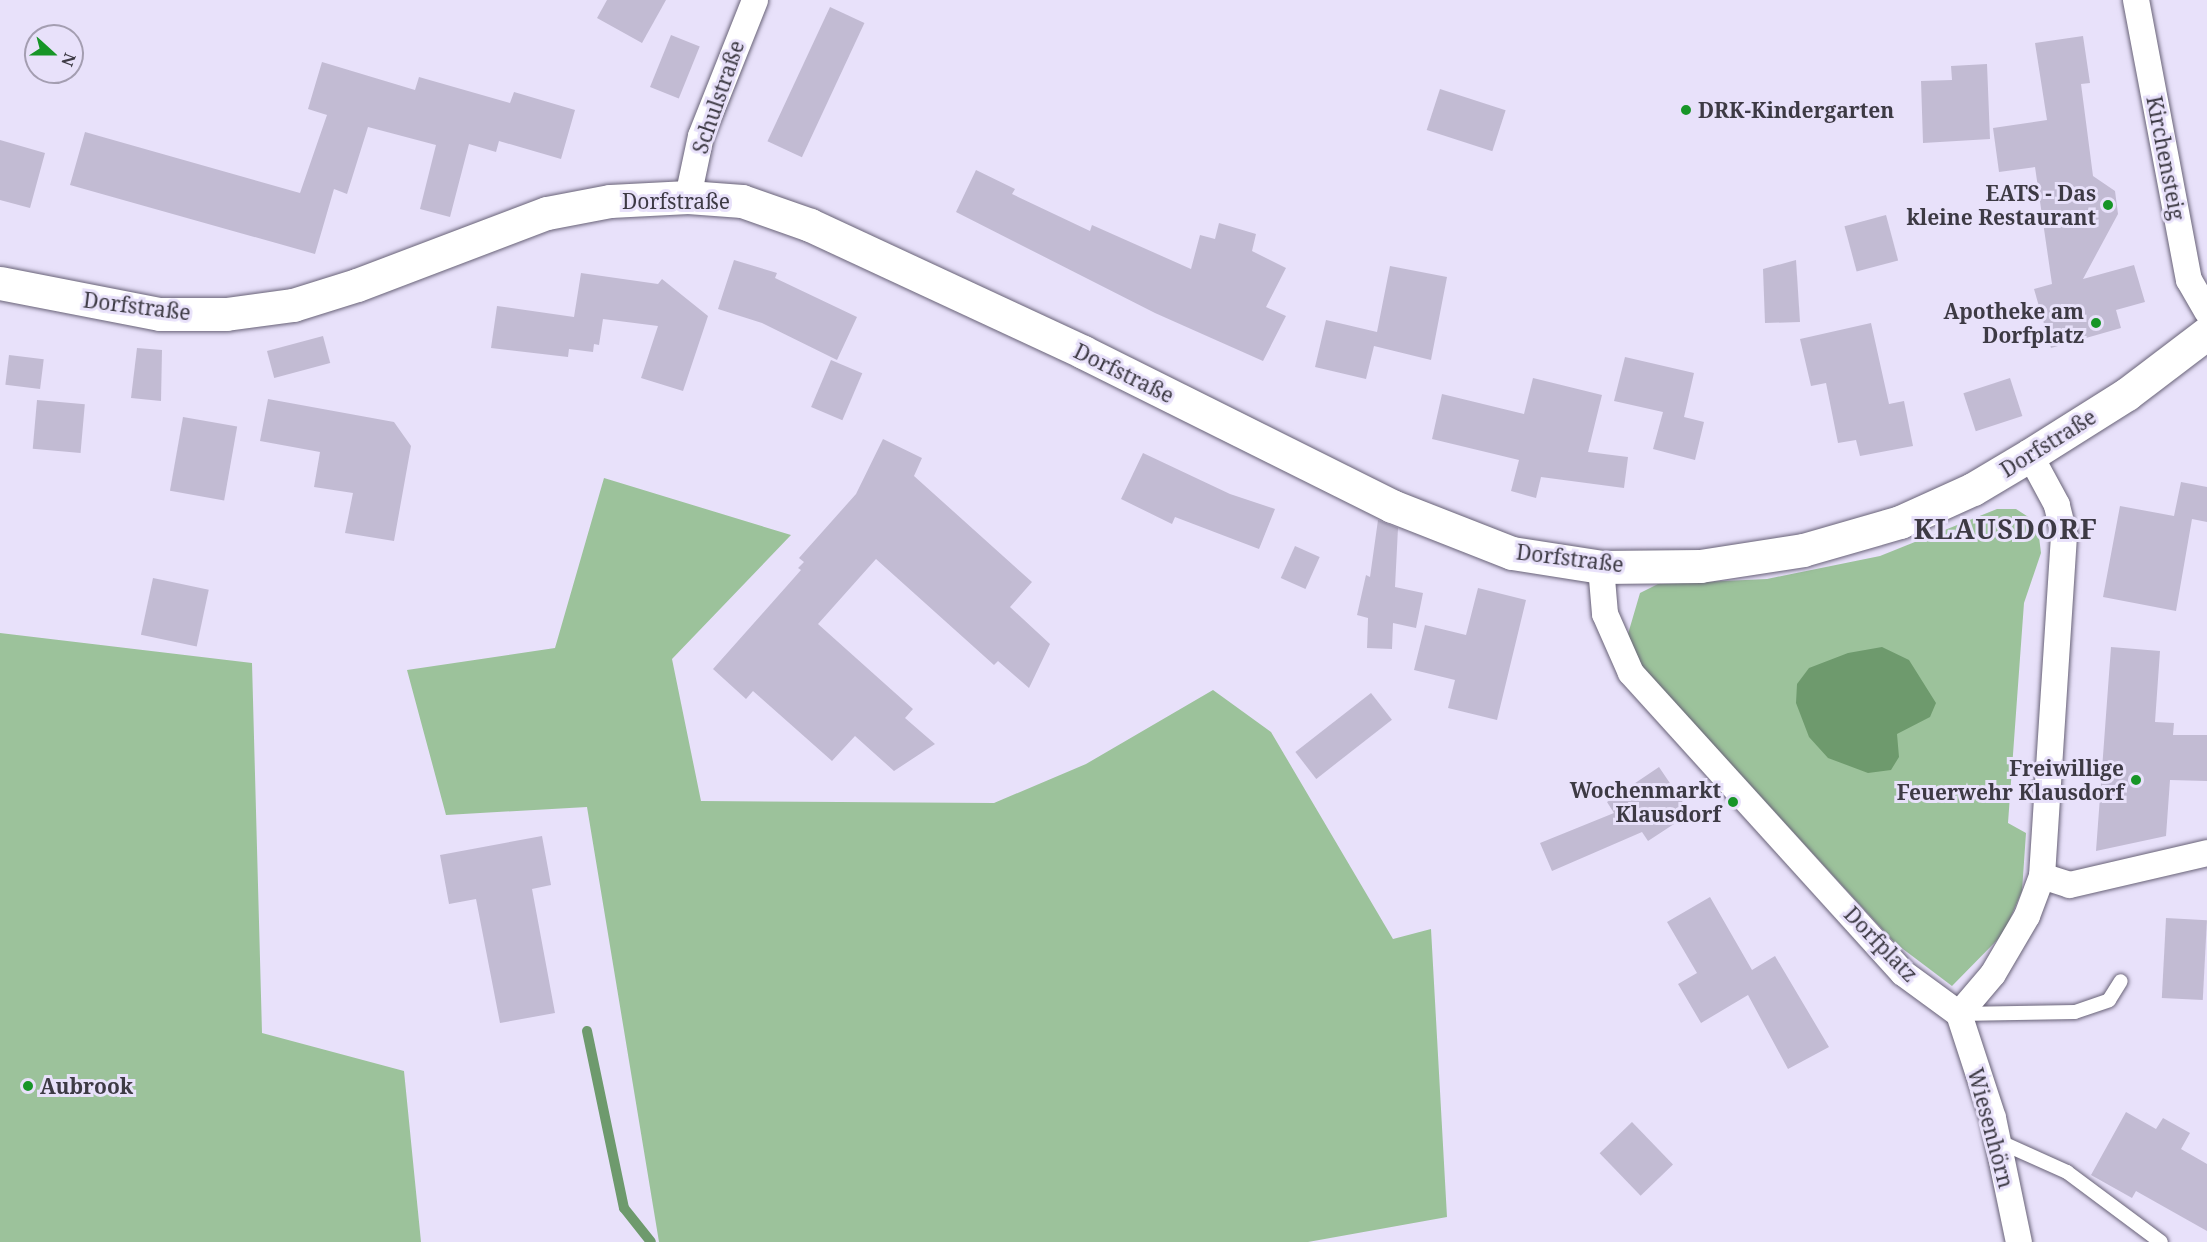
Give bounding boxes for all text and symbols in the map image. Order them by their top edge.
north arrow [24,24,84,84]
street label: Schulstraße [687,37,749,157]
text: N [56,50,81,70]
street label: Kirchensteig [2142,94,2190,222]
place label: DRK-Kindergarten [1698,97,1894,123]
marker: DRK-Kindergarten [1679,103,1693,117]
place label: EATS - Das kleine Restaurant [1906,180,2096,230]
street label: Dorfstraße [622,188,730,214]
marker: EATS - Das kleine Restaurant [2101,198,2115,212]
street label: Dorfstraße [82,287,192,325]
place label: Apotheke am Dorfplatz [1943,298,2084,348]
marker: Apotheke am Dorfplatz [2089,316,2103,330]
street label: Dorfstraße [1070,338,1178,408]
street label: Dorfstraße [1996,404,2100,482]
district label: KLAUSDORF [1914,513,2098,545]
street label: Dorfstraße [1515,539,1625,577]
place label: Freiwillige Feuerwehr Klausdorf [1897,755,2124,805]
marker: Freiwillige Feuerwehr Klausdorf [2129,773,2143,787]
place label: Wochenmarkt Klausdorf [1570,777,1721,827]
marker: Wochenmarkt Klausdorf [1726,795,1740,809]
street label: Dorfplatz [1839,901,1923,987]
street label: Wiesenhörn [1963,1065,2019,1191]
place label: Aubrook [40,1073,133,1099]
marker: Aubrook [21,1079,35,1093]

